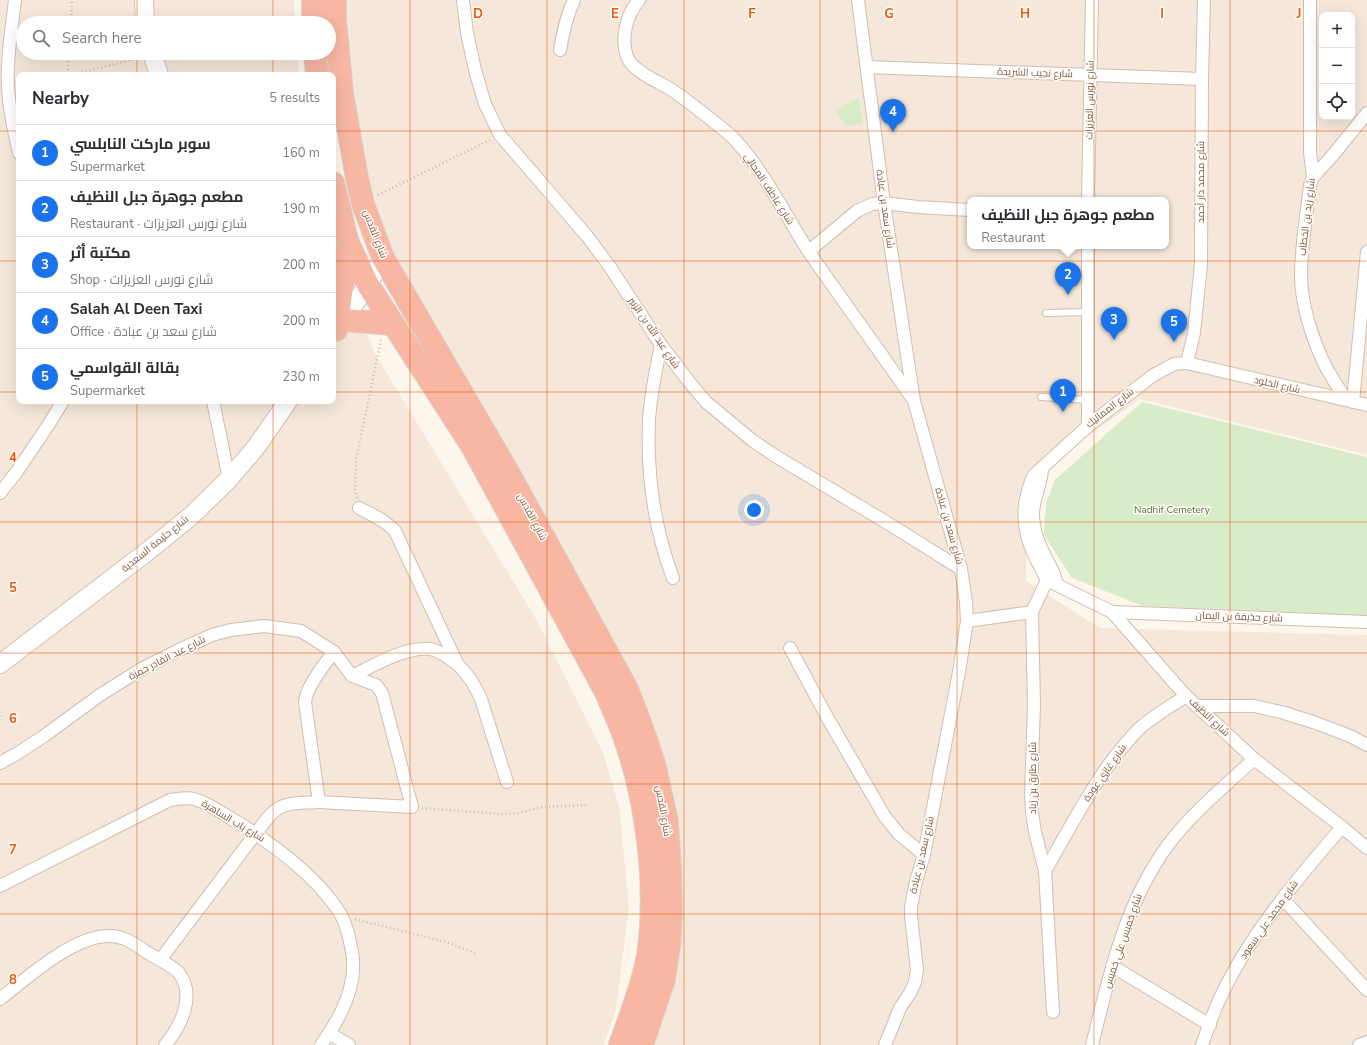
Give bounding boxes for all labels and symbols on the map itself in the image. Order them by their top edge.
text: D [473,5,483,23]
text: E [611,5,619,23]
text: F [748,5,756,23]
text: G [884,5,894,23]
text: H [1020,5,1030,23]
text: I [1160,5,1164,23]
text: J [1296,5,1301,23]
street label: شارع نورس العزيزات [1082,60,1098,140]
street label: شارع نجيب الشريدة [997,65,1073,81]
pin: 4 [880,99,906,132]
street label: شارع محمد دار أحمد [1194,141,1208,223]
street label: شارع عاطف المجالي [741,150,797,228]
street label: شارع سعد بن عبادة [873,169,897,249]
street label: شارع زيد بن الخطاب [1295,177,1319,257]
street label: شارع القدس [359,208,391,260]
pin: 2 [1055,262,1081,295]
street label: شارع عبد الله بن الزبير [624,293,684,372]
pin: 3 [1101,307,1127,340]
pin: 5 [1161,309,1187,342]
street label: شارع الخلود [1252,373,1302,397]
pin: 1 [1050,379,1076,412]
street label: شارع المماليك [1083,385,1137,431]
text: 4 [9,449,17,467]
street label: شارع سعد بن عبادة [931,486,967,566]
street label: شارع القدس [514,491,550,543]
your location [744,500,764,520]
park label: Nadhif Cemetery [1134,503,1211,517]
street label: شارع حليمة السعدية [118,513,192,575]
text: 5 [9,579,17,597]
street label: شارع حذيفة بن اليمان [1195,608,1283,626]
street label: شارع عبد القادر حمزة [126,633,208,683]
street label: شارع النظيف [1185,694,1233,740]
text: 6 [9,710,17,728]
street label: شارع غازي عودة [1080,741,1130,805]
street label: شارع طارق بن زياد [1026,742,1040,814]
street label: شارع القدس [652,785,674,837]
street label: شارع باب الساهرة [199,797,267,845]
street label: شارع سعد بن عبادة [906,815,938,895]
text: 7 [9,841,17,859]
street label: شارع محمد علي سعود [1237,878,1301,962]
street label: شارع خميس علي خميس [1100,892,1146,990]
text: 8 [9,971,17,989]

